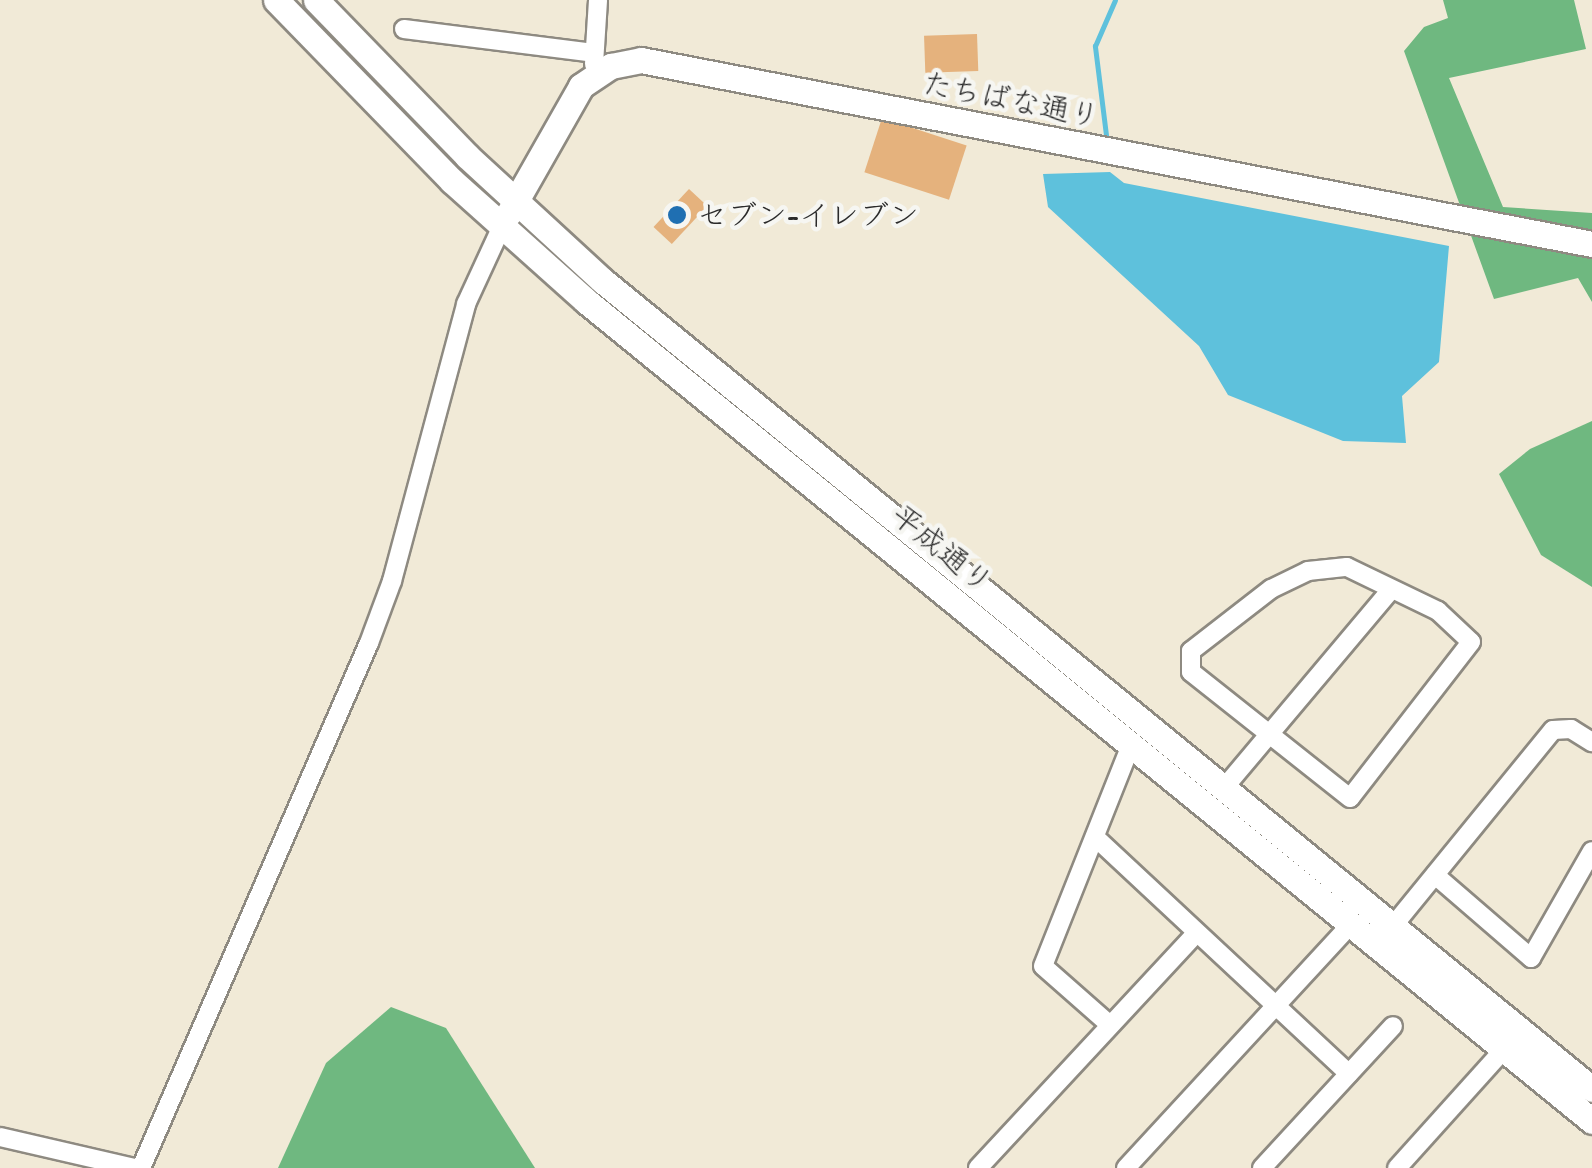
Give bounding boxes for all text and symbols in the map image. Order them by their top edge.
street label: たちばな通り [919,65,1103,135]
place label: セブン-イレブン [697,197,919,233]
marker: セブン-イレブン [666,204,688,226]
street label: 平成通り [884,497,1000,601]

